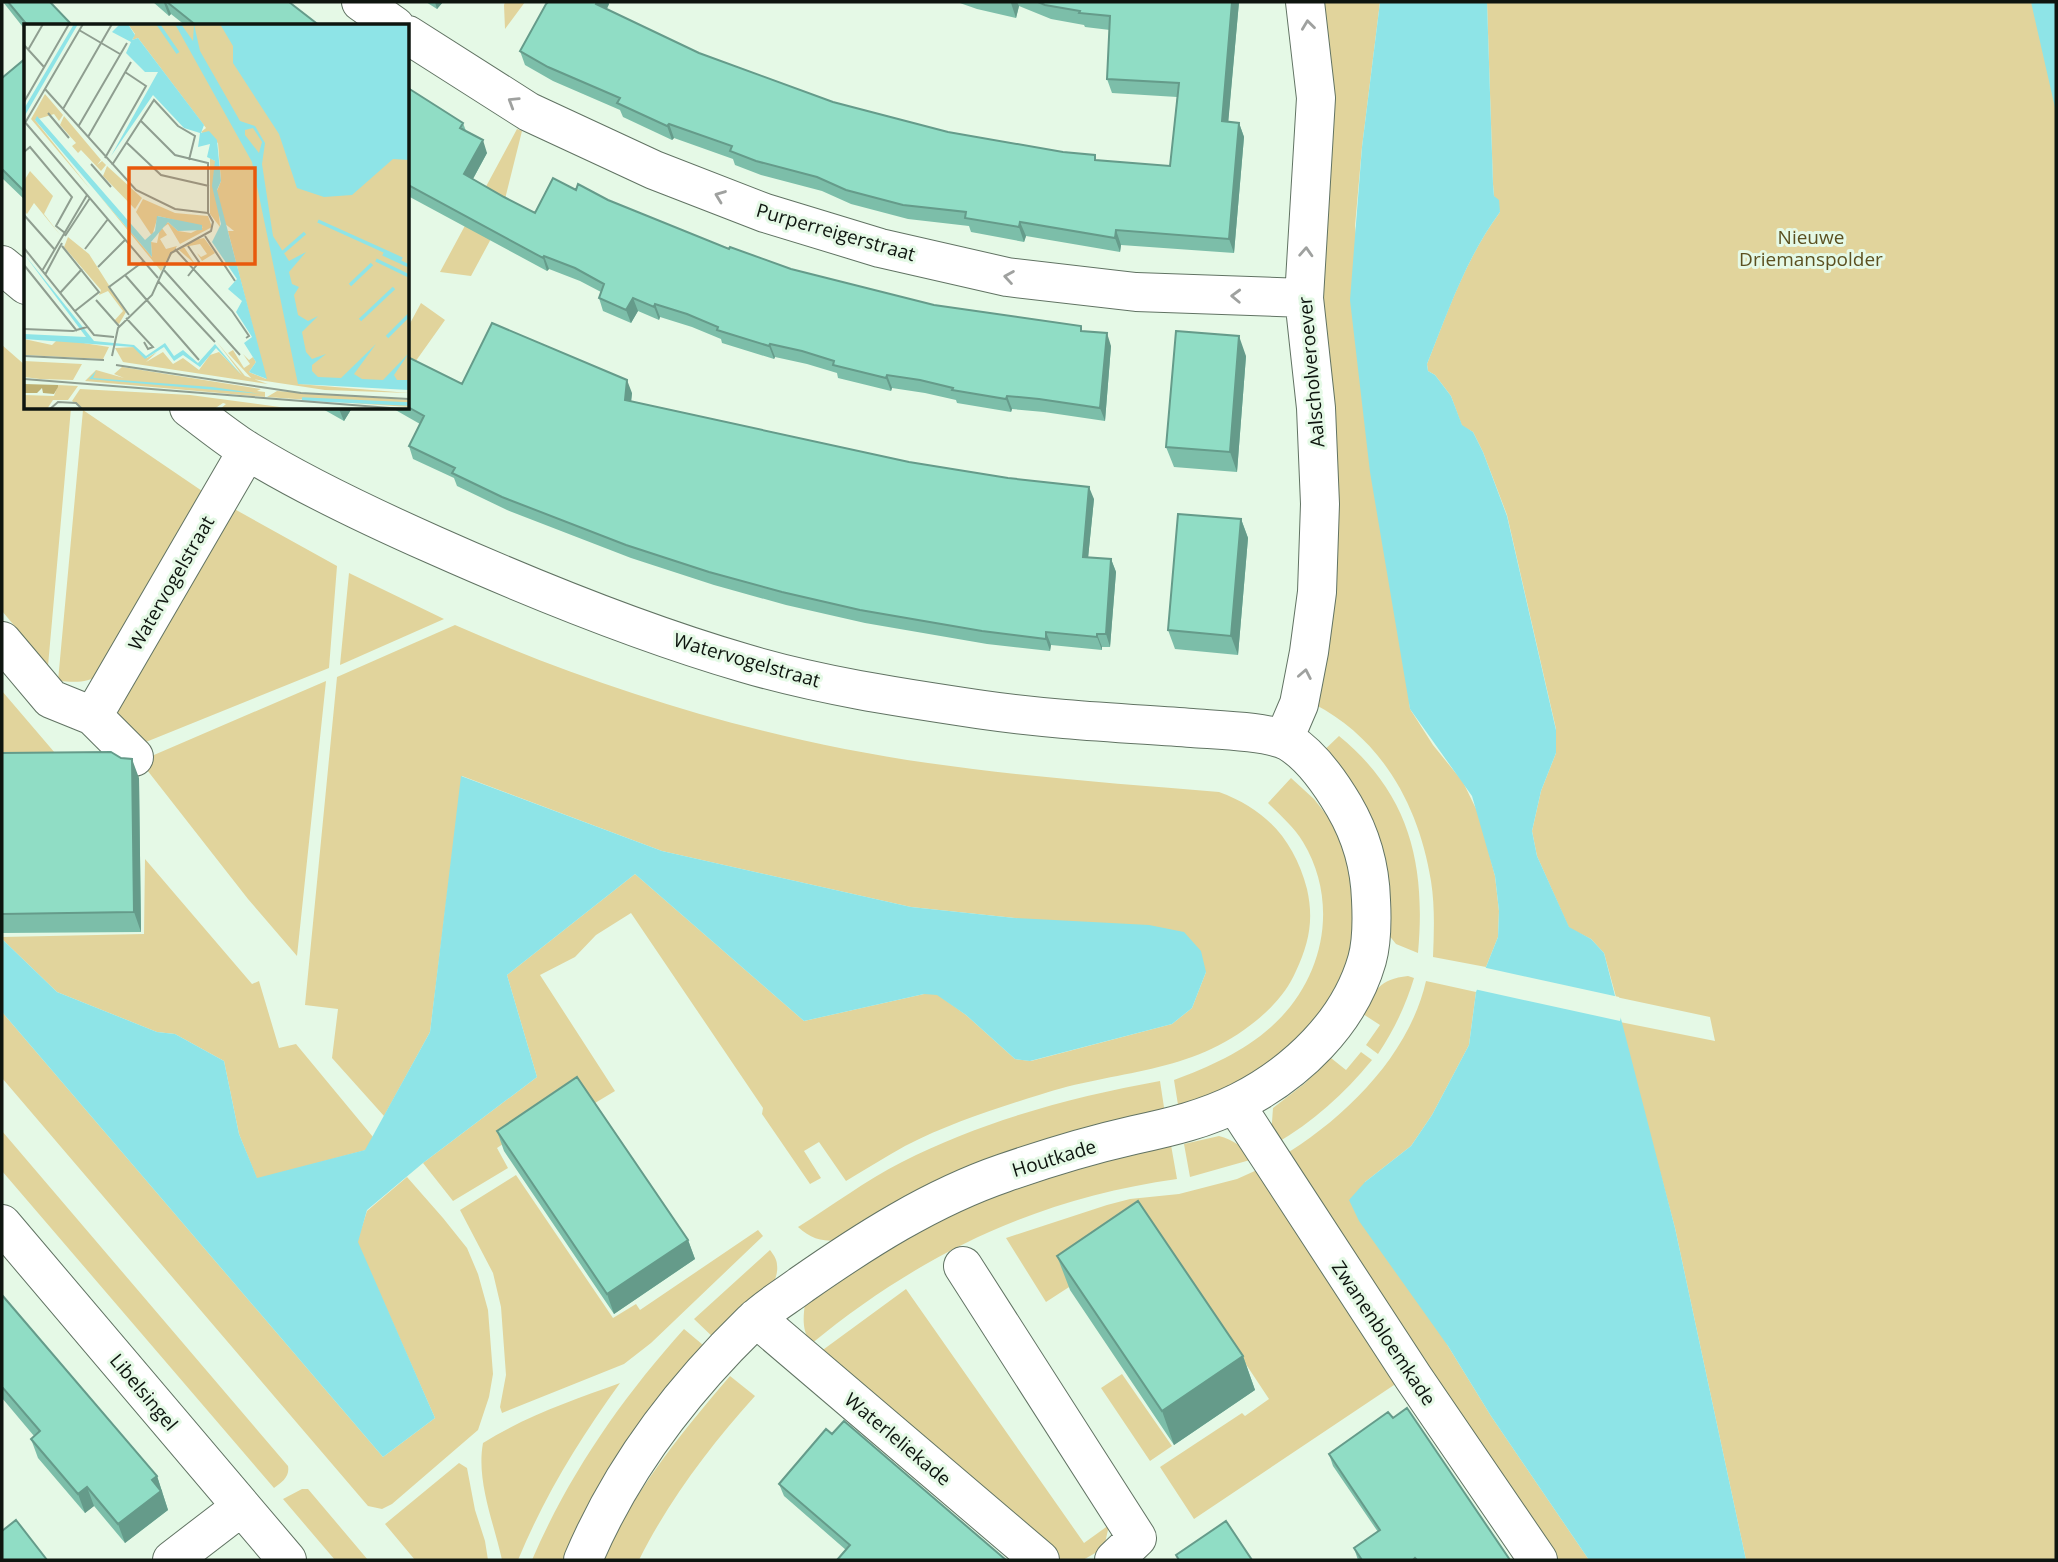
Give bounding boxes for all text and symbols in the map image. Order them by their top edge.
one-way arrow [1301,20,1316,31]
inset map [24,24,410,410]
one-way arrow [507,97,520,110]
one-way arrow [714,190,726,204]
street label: Purperreigerstraat [753,197,919,267]
park label: Nieuwe Driemanspolder [1739,224,1883,272]
one-way arrow [1298,246,1313,257]
one-way arrow [1003,270,1015,285]
one-way arrow [1230,288,1241,303]
street label: Aalscholveroever [1291,295,1331,449]
street label: Watervogelstraat [122,511,220,655]
street label: Watervogelstraat [671,627,824,693]
one-way arrow [1296,668,1311,680]
street label: Houtkade [1009,1133,1099,1183]
street label: Zwanenbloemkade [1326,1256,1442,1410]
street label: Libelsingel [104,1348,184,1436]
street label: Waterleliekade [839,1387,957,1491]

